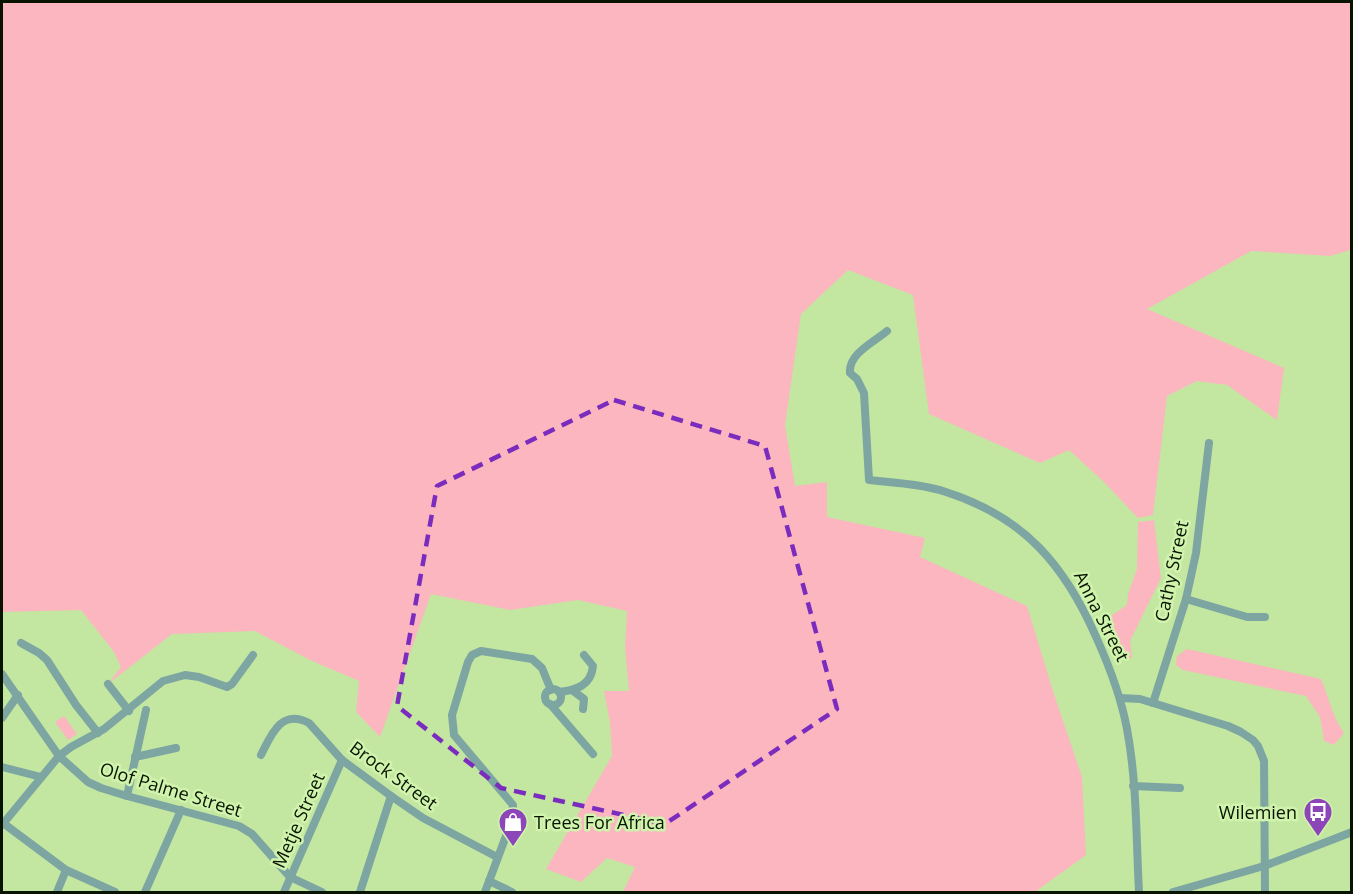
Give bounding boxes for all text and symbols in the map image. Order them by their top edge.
street label: Cathy Street [1149,518,1193,624]
street label: Anna Street [1069,567,1135,665]
street label: Brock Street [345,735,443,815]
street label: Olof Palme Street [97,756,245,822]
street label: Metje Street [266,768,330,872]
bus stop icon: Wilemien [1302,796,1334,838]
place label: Wilemien [1219,800,1297,824]
shop icon: Trees For Africa [497,806,529,848]
place label: Trees For Africa [534,810,665,834]

